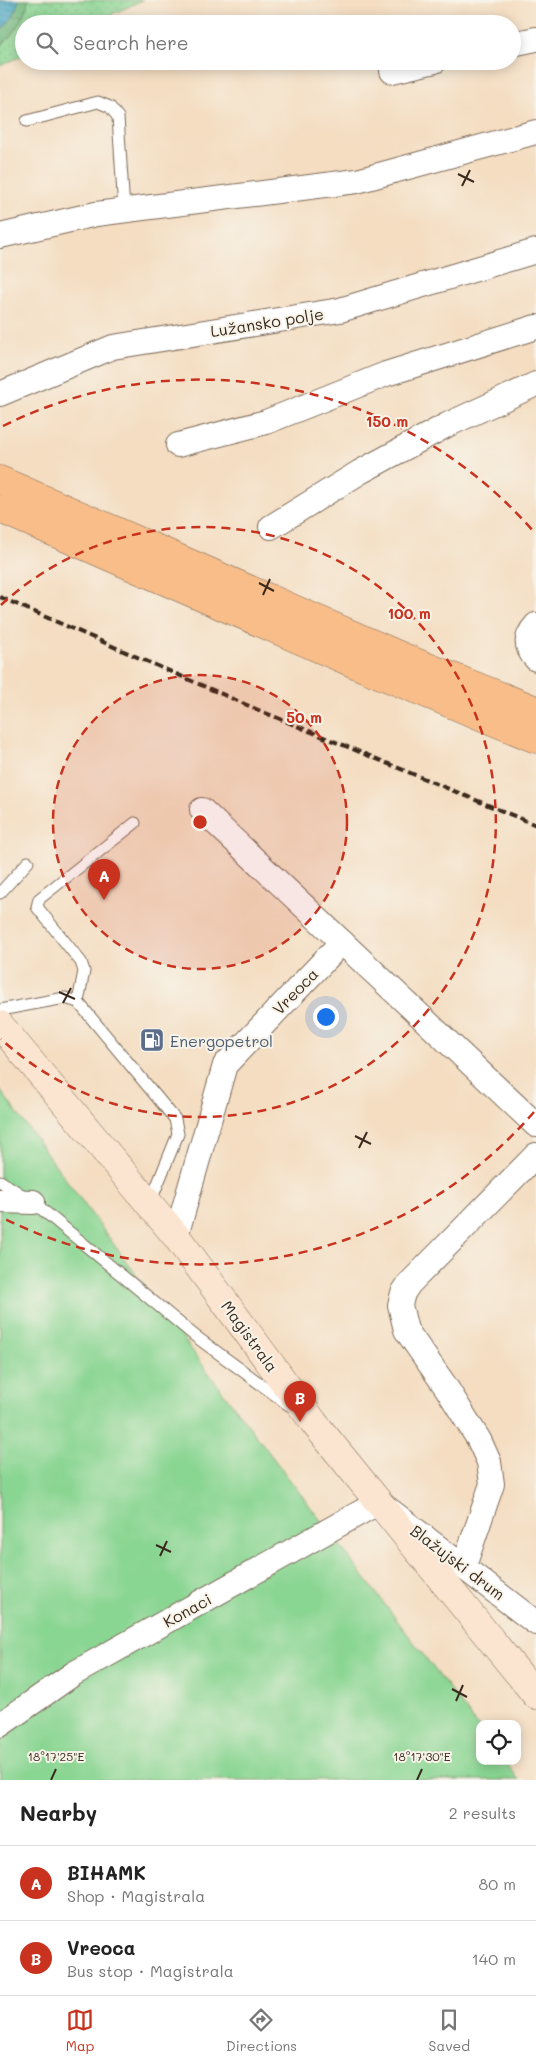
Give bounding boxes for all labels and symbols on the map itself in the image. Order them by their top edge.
street label: Lužansko polje [209,303,325,341]
text: 150 m [366,411,408,431]
text: 100 m [387,603,431,623]
text: 50 m [286,707,322,727]
centre of rings [191,813,209,831]
pin: A [88,859,120,900]
street label: Vreoca [268,963,322,1019]
your location [313,1004,339,1030]
fuel station icon: Energopetrol [139,1027,165,1053]
place label: Energopetrol [170,1030,273,1051]
street label: Magistrala [217,1296,283,1376]
pin: B [284,1381,316,1422]
street label: Blažujski drum [407,1520,509,1604]
street label: Konaci [159,1588,215,1632]
text: 18°17'25"E [28,1748,84,1764]
text: 18°17'30"E [393,1748,451,1764]

